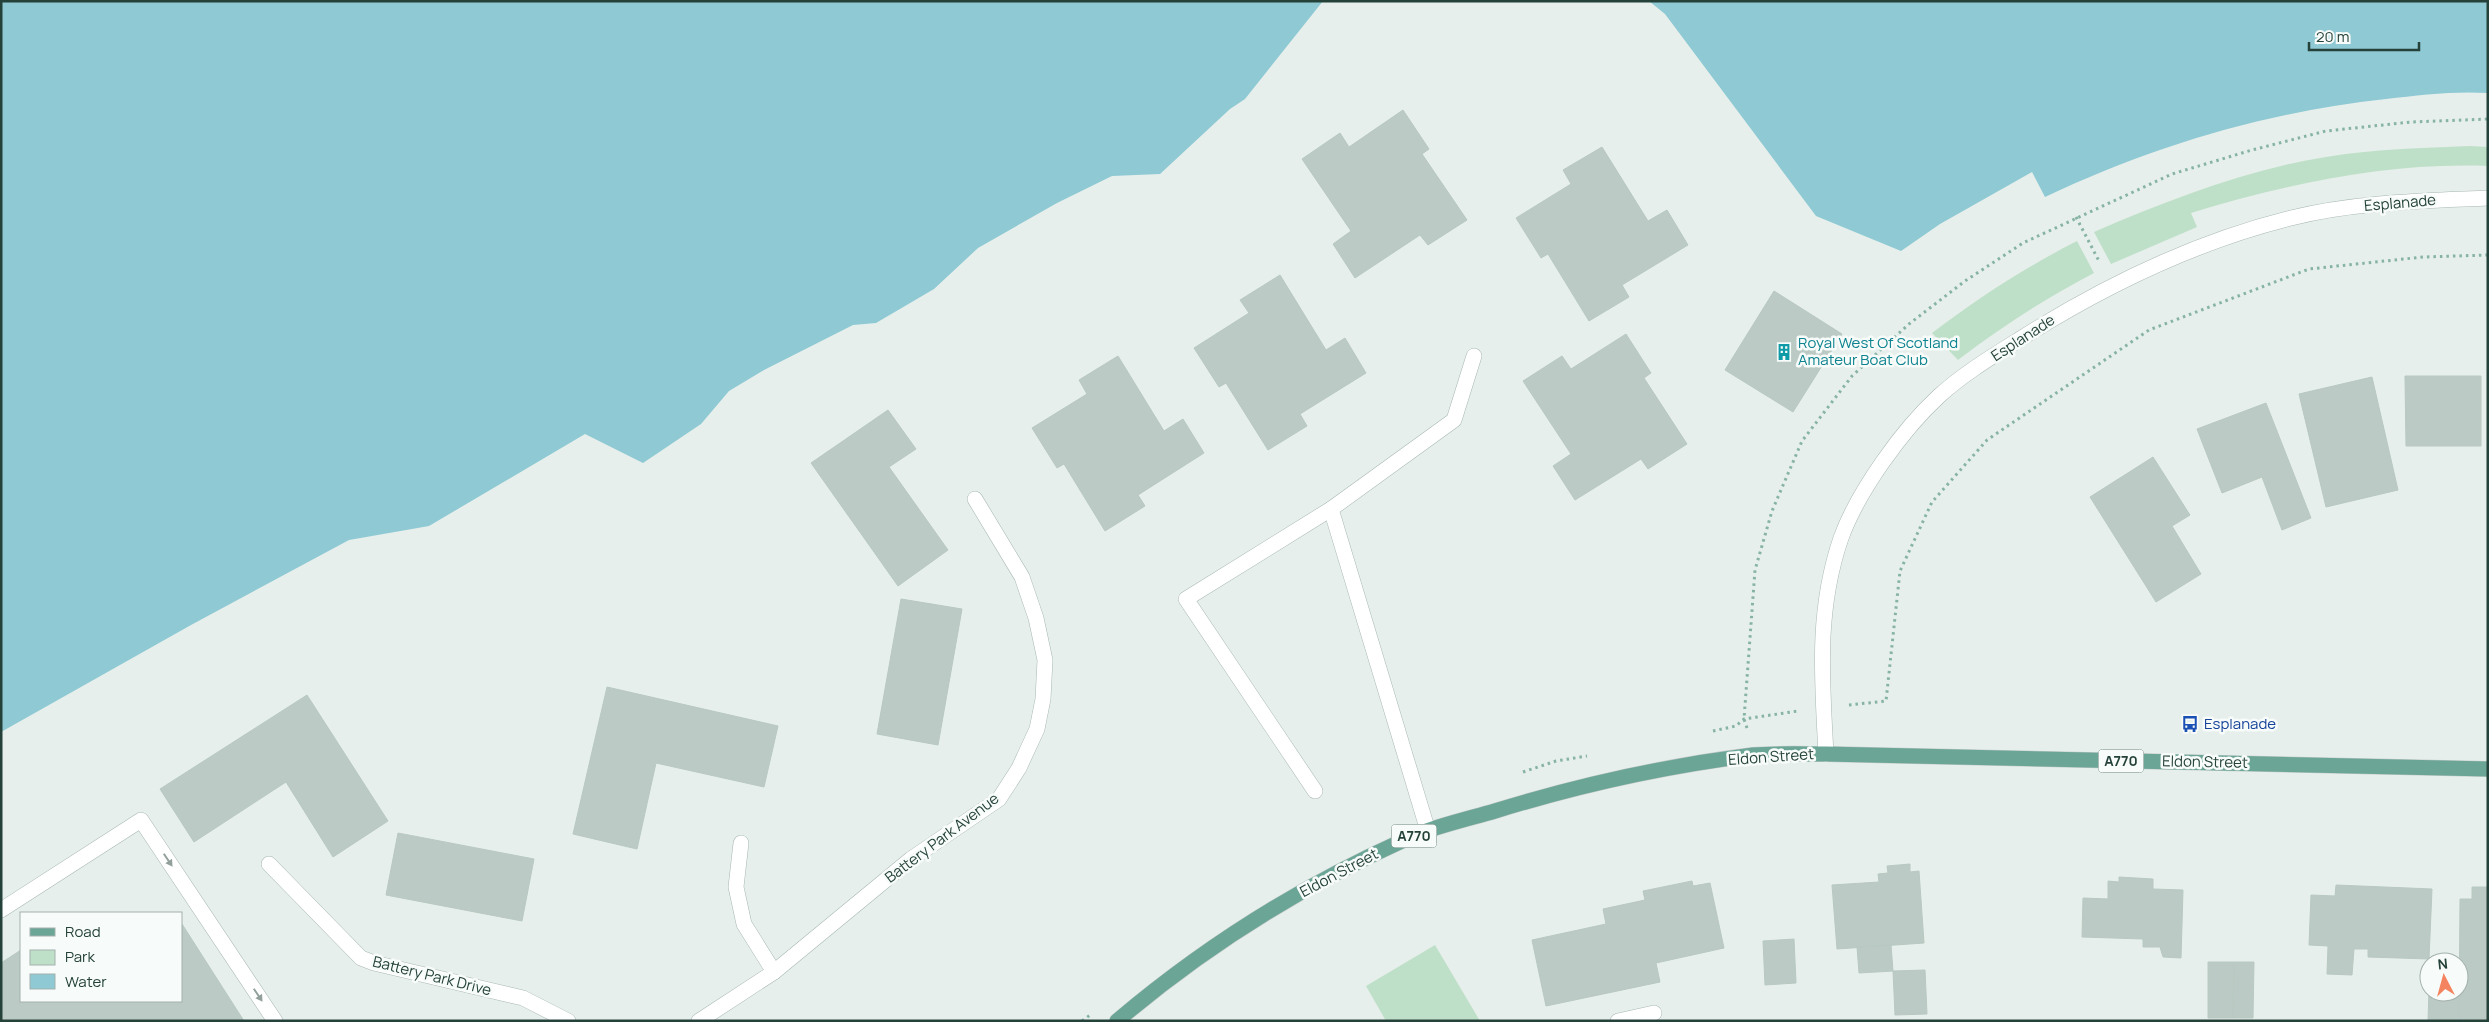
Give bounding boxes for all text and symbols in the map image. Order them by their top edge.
scale bar [2309,20,2419,52]
text: 20 m [2316,26,2349,47]
street label: Esplanade [2363,189,2437,216]
street label: Esplanade [1987,309,2059,366]
place label: Royal West Of Scotland Amateur Boat Club [1798,332,1958,370]
building icon: Royal West Of Scotland Amateur Boat Club [1774,342,1794,362]
place label: Esplanade [2204,713,2276,734]
bus stop icon: Esplanade [2180,714,2200,734]
street label: Eldon Street [1727,743,1814,770]
road number: A770 [2098,749,2144,772]
street label: Eldon Street [2162,750,2248,773]
street label: Battery Park Avenue [880,788,1003,887]
road number: A770 [1392,824,1436,848]
street label: Eldon Street [1296,843,1382,902]
one-way arrow [163,853,173,867]
legend [20,912,182,1002]
text: Road [65,921,101,942]
text: Park [65,946,95,967]
street label: Battery Park Drive [371,951,494,1000]
north arrow [2419,952,2469,1002]
text: N [2437,954,2449,974]
text: Water [65,971,107,992]
one-way arrow [253,989,263,1002]

